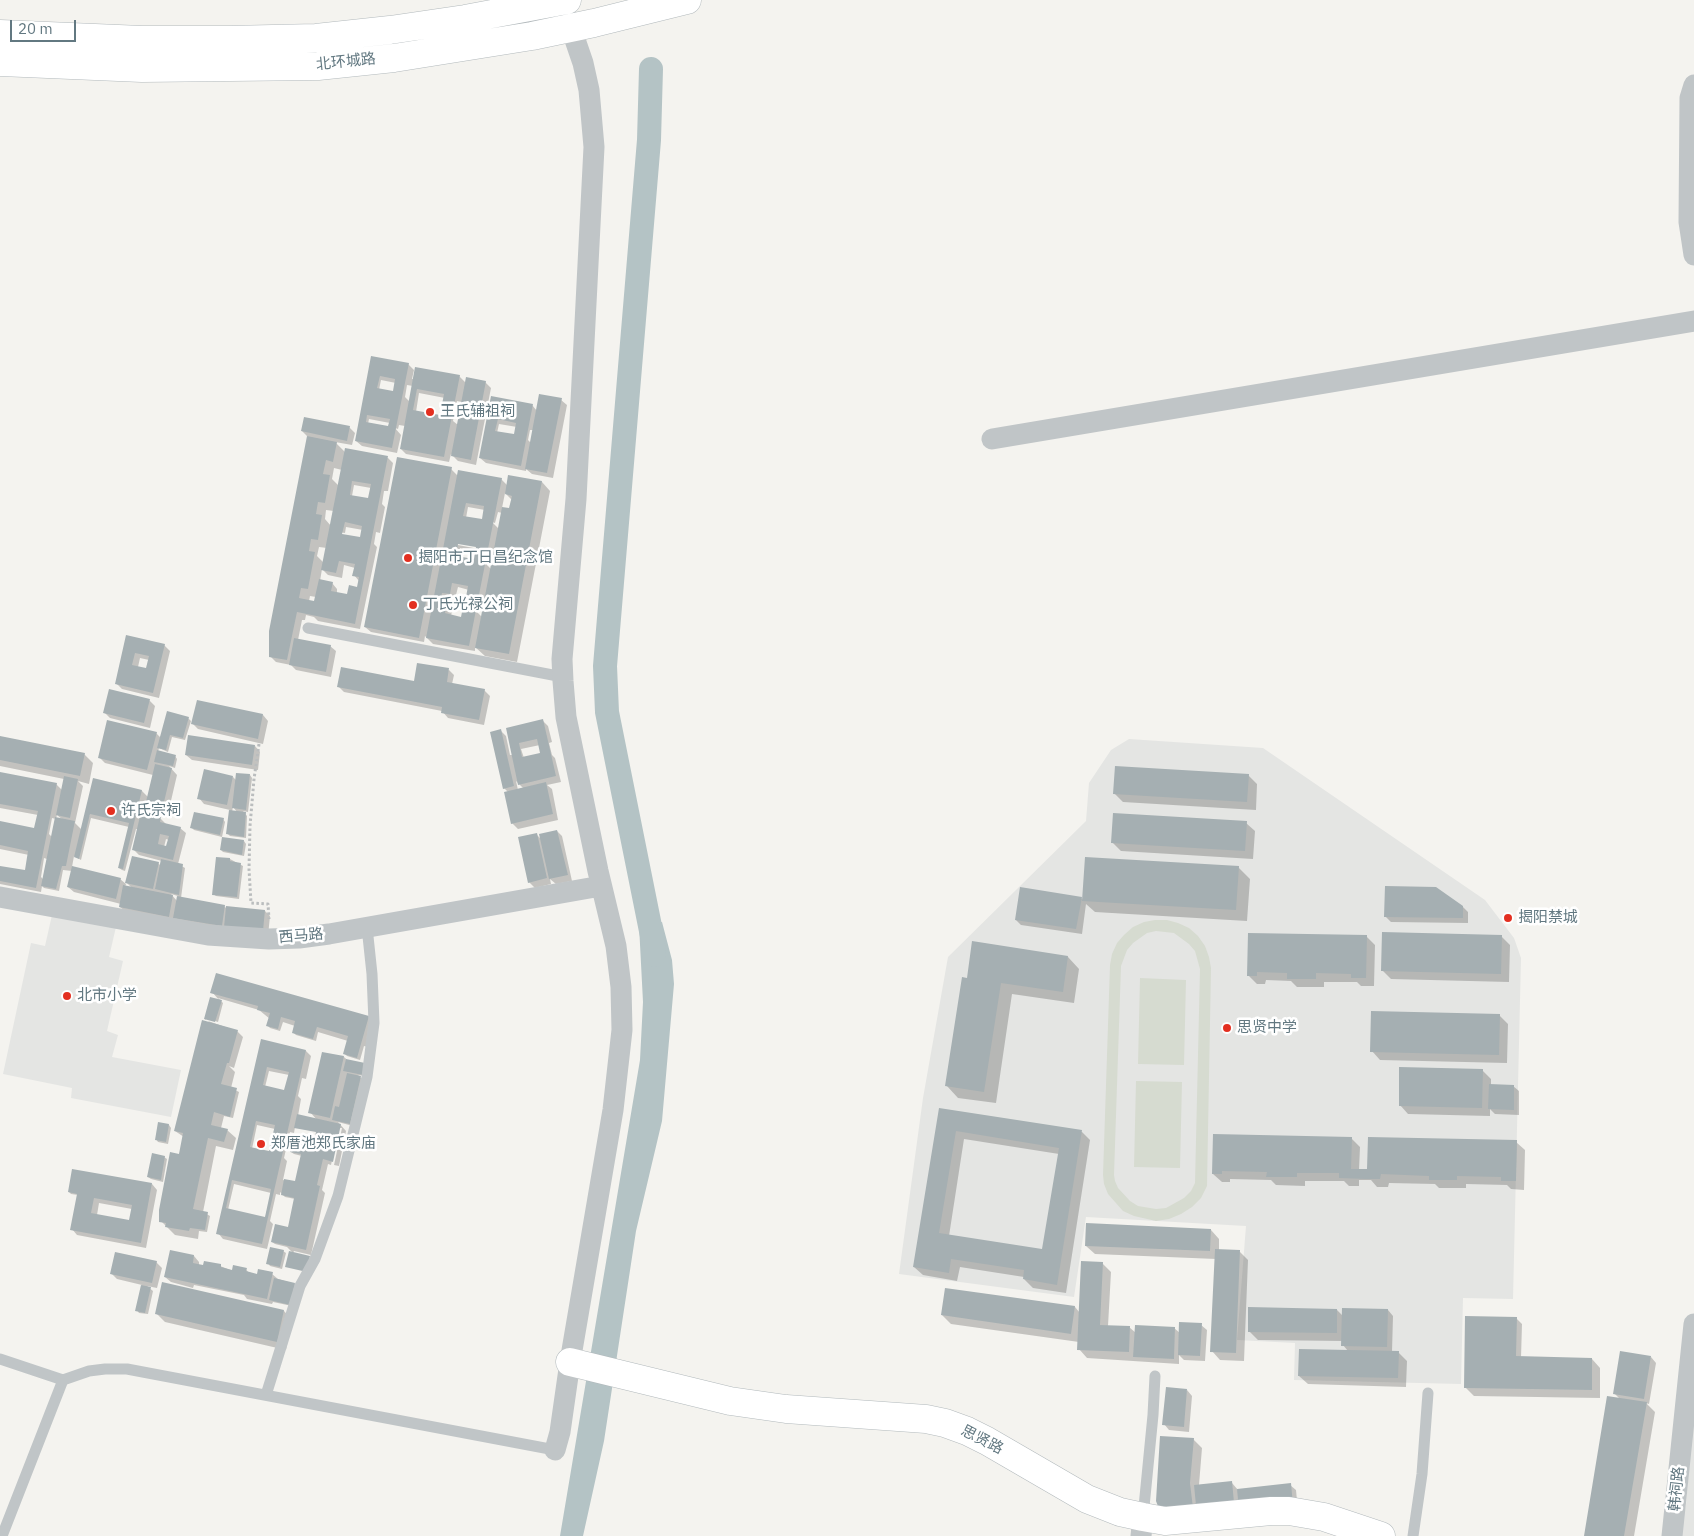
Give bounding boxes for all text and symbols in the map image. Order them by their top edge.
scale bar [12,10,79,42]
text: 20 m [18,19,53,38]
street label: 北环城路 [315,50,377,74]
place label: 王氏辅祖祠 [440,403,515,421]
marker: 王氏辅祖祠 [424,406,436,418]
place label: 揭阳市丁日昌纪念馆 [418,549,553,567]
marker: 揭阳市丁日昌纪念馆 [402,552,414,564]
place label: 丁氏光禄公祠 [423,596,513,614]
marker: 丁氏光禄公祠 [407,599,419,611]
place label: 许氏宗祠 [121,802,181,820]
marker: 许氏宗祠 [105,805,117,817]
place label: 揭阳禁城 [1518,909,1578,927]
marker: 揭阳禁城 [1502,912,1514,924]
street label: 西马路 [278,925,324,947]
place label: 北市小学 [77,987,137,1005]
marker: 北市小学 [61,990,73,1002]
place label: 思贤中学 [1237,1019,1297,1037]
marker: 思贤中学 [1221,1022,1233,1034]
place label: 郑厝池郑氏家庙 [271,1135,376,1153]
marker: 郑厝池郑氏家庙 [255,1138,267,1150]
street label: 思贤路 [958,1422,1006,1458]
street label: 韩祠路 [1666,1466,1688,1512]

